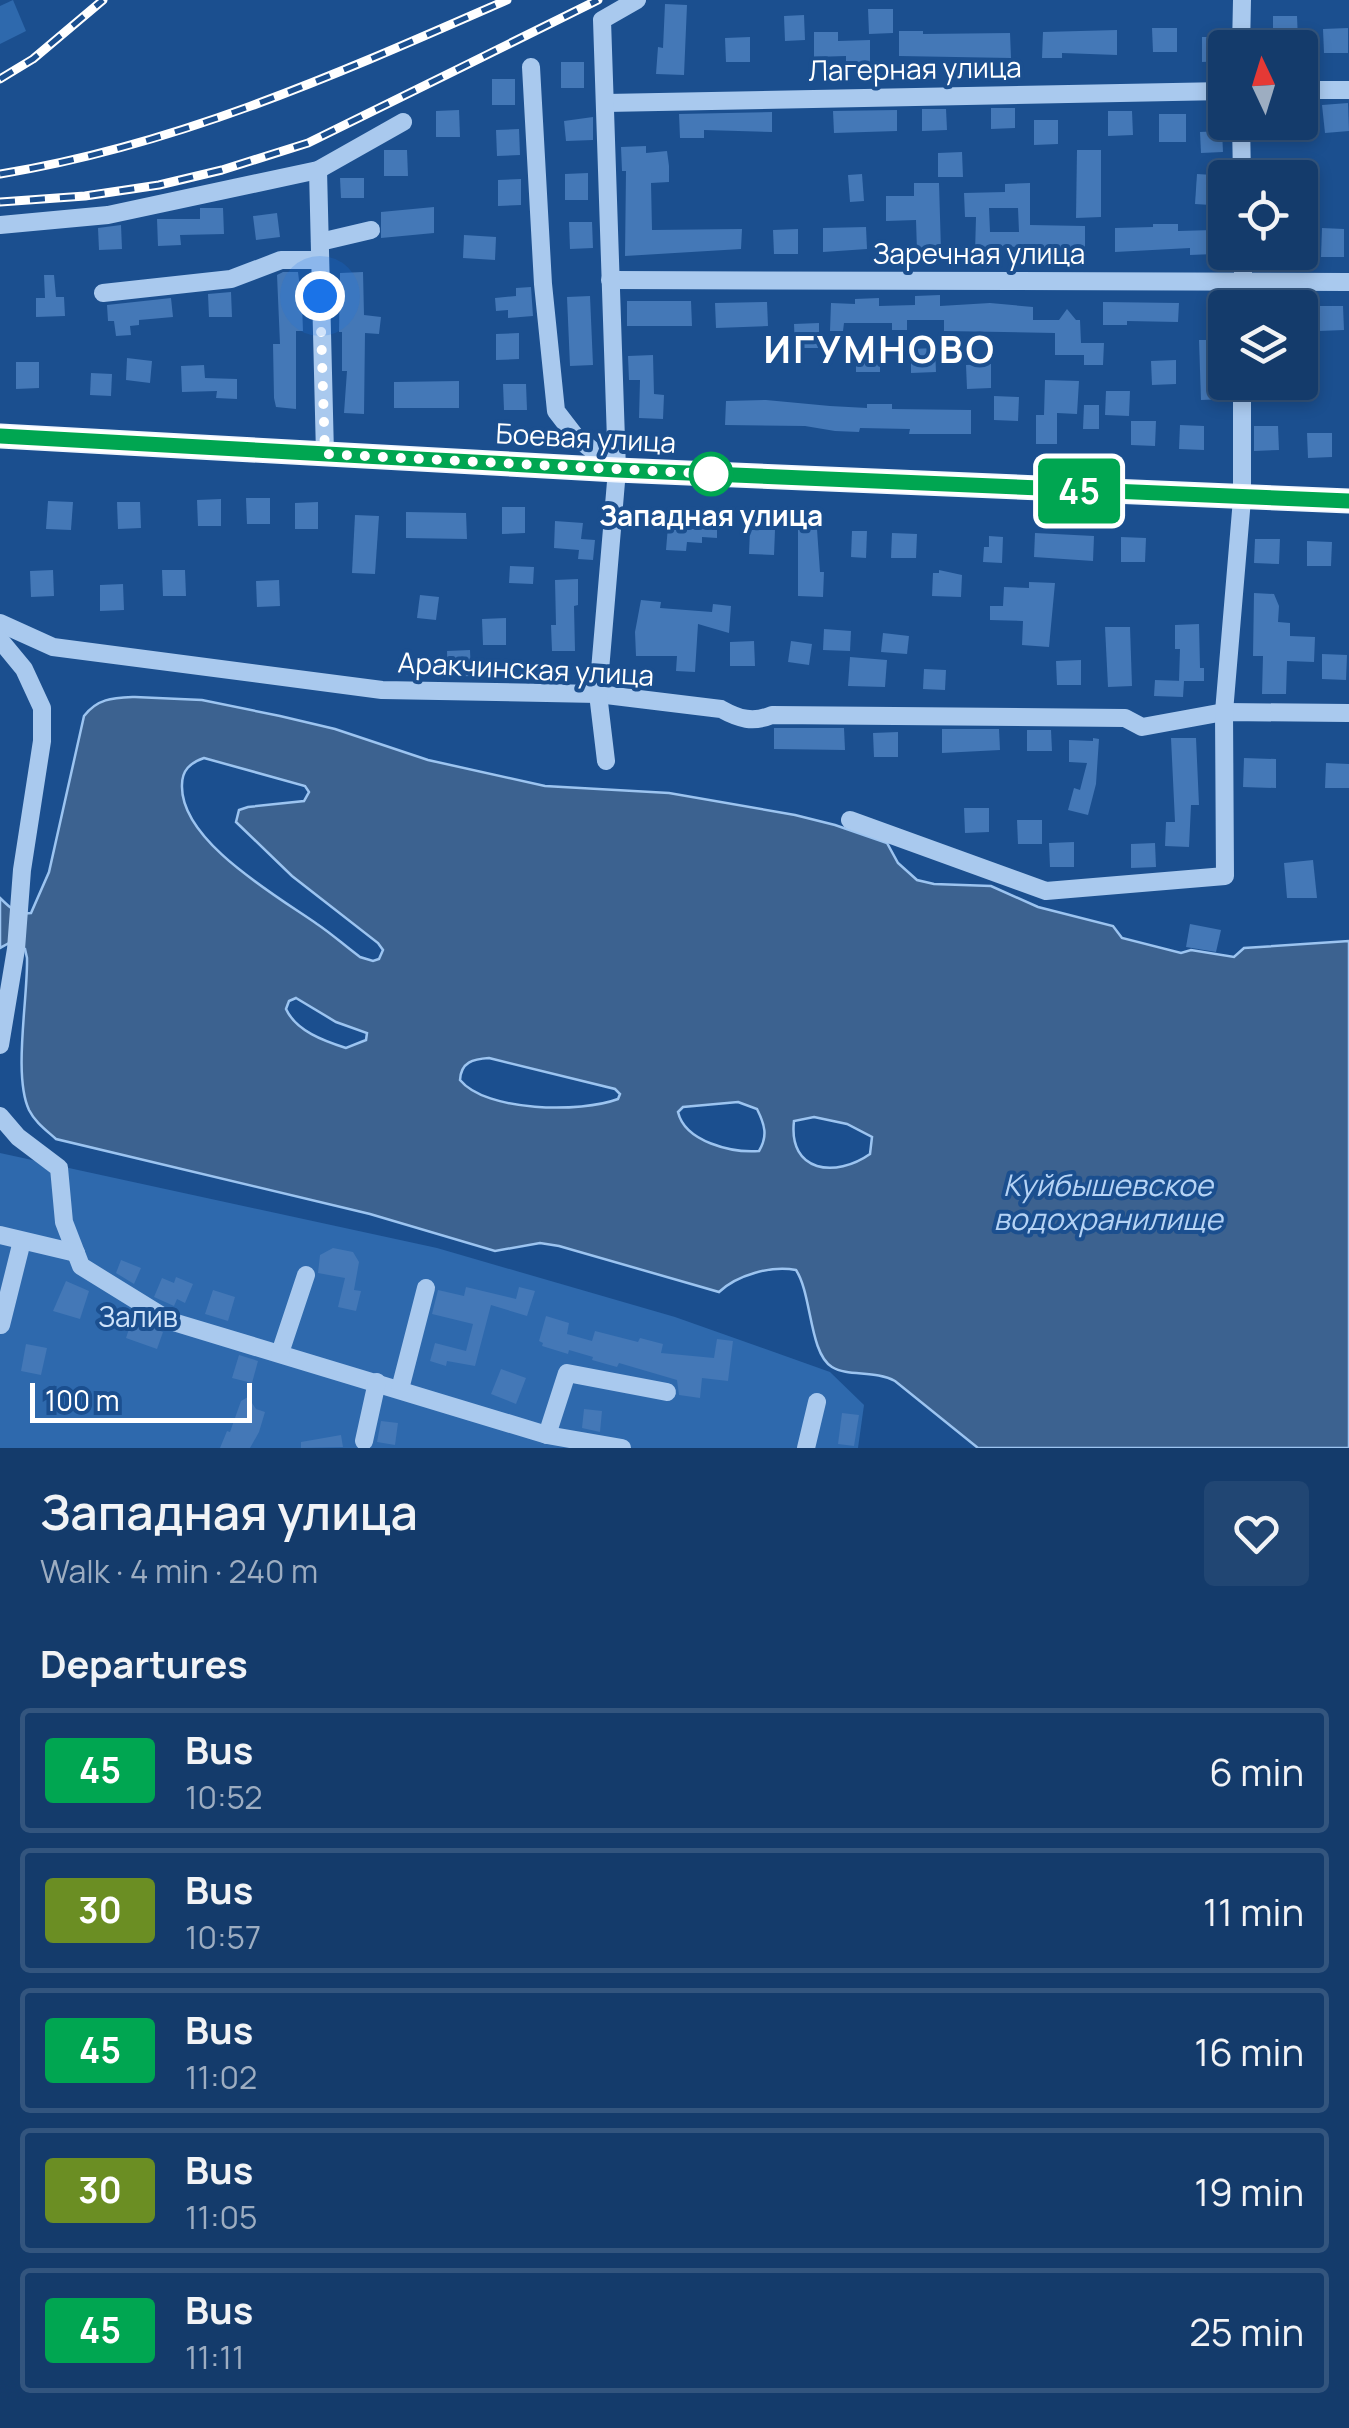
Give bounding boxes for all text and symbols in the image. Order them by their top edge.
north arrow [1208,30,1318,140]
map controls [1208,30,1318,400]
street label: Лагерная улица [808,47,1022,89]
button: locate [1208,160,1318,270]
street label: Заречная улица [873,234,1085,272]
your location [295,271,345,321]
button: layers [1208,290,1318,400]
district label: ИГУМНОВО [763,322,997,374]
street label: Боевая улица [495,413,677,461]
marker: Западная улица [690,453,732,495]
line badge: 45 [1034,458,1124,524]
text: 45 [1058,467,1100,515]
place label: Западная улица [599,496,823,534]
street label: Аракчинская улица [397,642,655,694]
water label: Куйбышевское водохранилище [993,1164,1224,1239]
park label: Залив [98,1297,178,1335]
scale bar [30,1378,252,1422]
text: 100 m [45,1381,119,1419]
text: Западная улица [40,1479,418,1544]
button: heart [1204,1481,1309,1586]
text: Walk · 4 min · 240 m [40,1549,318,1593]
text: Departures [40,1637,248,1689]
text: Bus [185,1723,253,1775]
text: 6 min [1209,1745,1304,1797]
text: 45 [79,1746,121,1794]
text: 10:52 [185,1775,262,1819]
text: Bus [185,1863,253,1915]
text: 11 min [1203,1885,1304,1937]
text: 30 [78,1886,122,1934]
text: 10:57 [185,1915,261,1959]
text: Bus [185,2003,253,2055]
text: 16 min [1194,2025,1304,2077]
text: 45 [79,2026,121,2074]
text: 11:02 [185,2055,257,2099]
text: Bus [185,2143,253,2195]
text: 19 min [1194,2165,1304,2217]
text: 30 [78,2166,122,2214]
text: 11:05 [185,2195,258,2239]
text: Bus [185,2283,253,2335]
text: 25 min [1189,2305,1304,2357]
text: 45 [79,2306,121,2354]
text: 11:11 [185,2335,245,2379]

